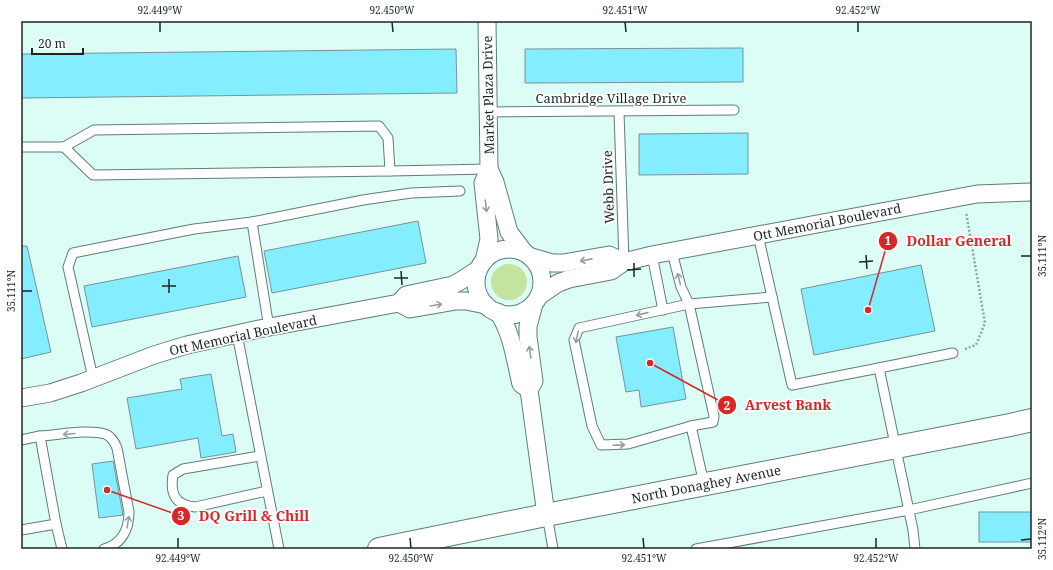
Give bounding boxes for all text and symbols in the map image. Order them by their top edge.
text: 92.449°W [138,3,183,17]
text: 92.450°W [370,3,415,17]
text: 92.451°W [603,3,648,17]
text: 92.452°W [836,3,881,17]
scale bar [32,30,83,56]
text: 20 m [38,35,66,52]
street label: Market Plaza Drive [478,35,498,154]
street label: Cambridge Village Drive [535,89,687,107]
street label: Webb Drive [598,150,618,224]
one-way arrow [482,199,490,212]
street label: Ott Memorial Boulevard [751,199,903,245]
callout: Dollar General [878,228,1019,254]
text: Dollar General [906,231,1012,250]
text: 1 [885,232,892,249]
text: 35.111°N [1035,235,1049,277]
one-way arrow [580,256,593,264]
text: 35.111°N [4,270,18,312]
one-way arrow [674,272,682,285]
one-way arrow [429,301,442,309]
street label: Ott Memorial Boulevard [168,311,318,359]
one-way arrow [636,311,649,319]
one-way arrow [572,330,580,343]
one-way arrow [526,346,534,359]
callout: Arvest Bank [717,392,840,418]
text: Arvest Bank [745,395,831,414]
text: 2 [724,397,731,414]
one-way arrow [63,430,76,438]
one-way arrow [612,441,625,448]
street label: North Donaghey Avenue [630,461,782,507]
callout: DQ Grill & Chill [171,503,317,529]
text: DQ Grill & Chill [199,506,309,525]
text: 3 [178,507,185,524]
one-way arrow [124,516,132,529]
text: 35.112°N [1035,518,1049,560]
text: 92.449°W [156,551,201,565]
text: 92.450°W [389,551,434,565]
text: 92.451°W [622,551,667,565]
text: 92.452°W [854,551,899,565]

